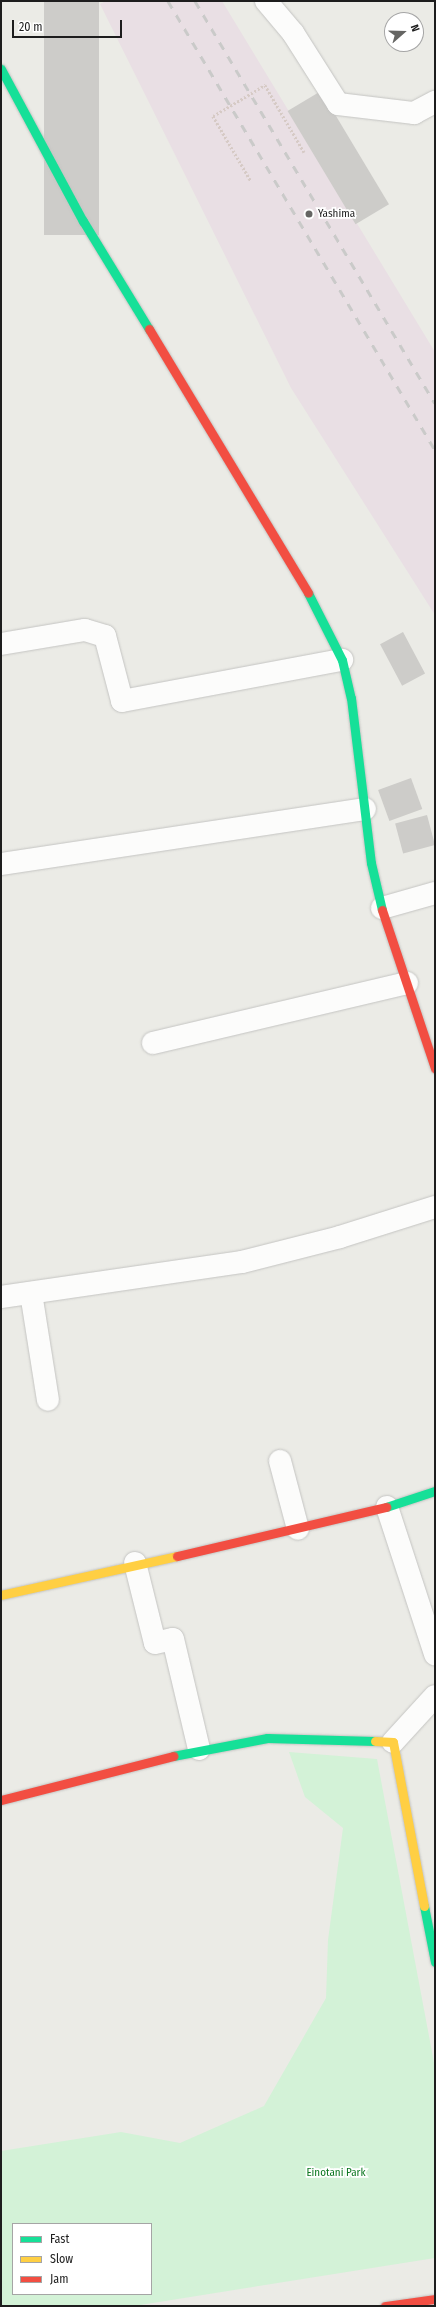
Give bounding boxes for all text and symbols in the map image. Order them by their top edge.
scale bar [14,12,124,38]
north arrow [384,12,424,52]
text: 20 m [19,20,43,34]
text: N [408,23,422,33]
place label: Yashima [318,207,355,221]
marker: Yashima [303,208,315,220]
park label: Einotani Park [306,2166,366,2180]
legend [12,2223,152,2295]
text: Fast [50,2232,69,2246]
text: Slow [50,2252,73,2266]
text: Jam [50,2272,68,2286]

